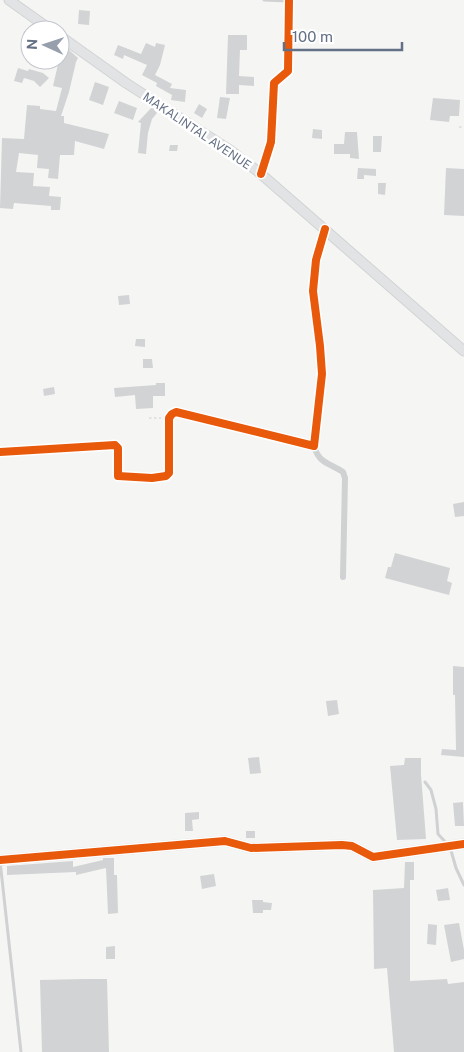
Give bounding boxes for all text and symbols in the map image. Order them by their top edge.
north arrow [20,20,70,70]
scale bar [284,20,402,52]
text: 100 m [292,28,333,45]
text: N [24,38,40,50]
street label: MAKALINTAL AVENUE [140,90,254,172]

